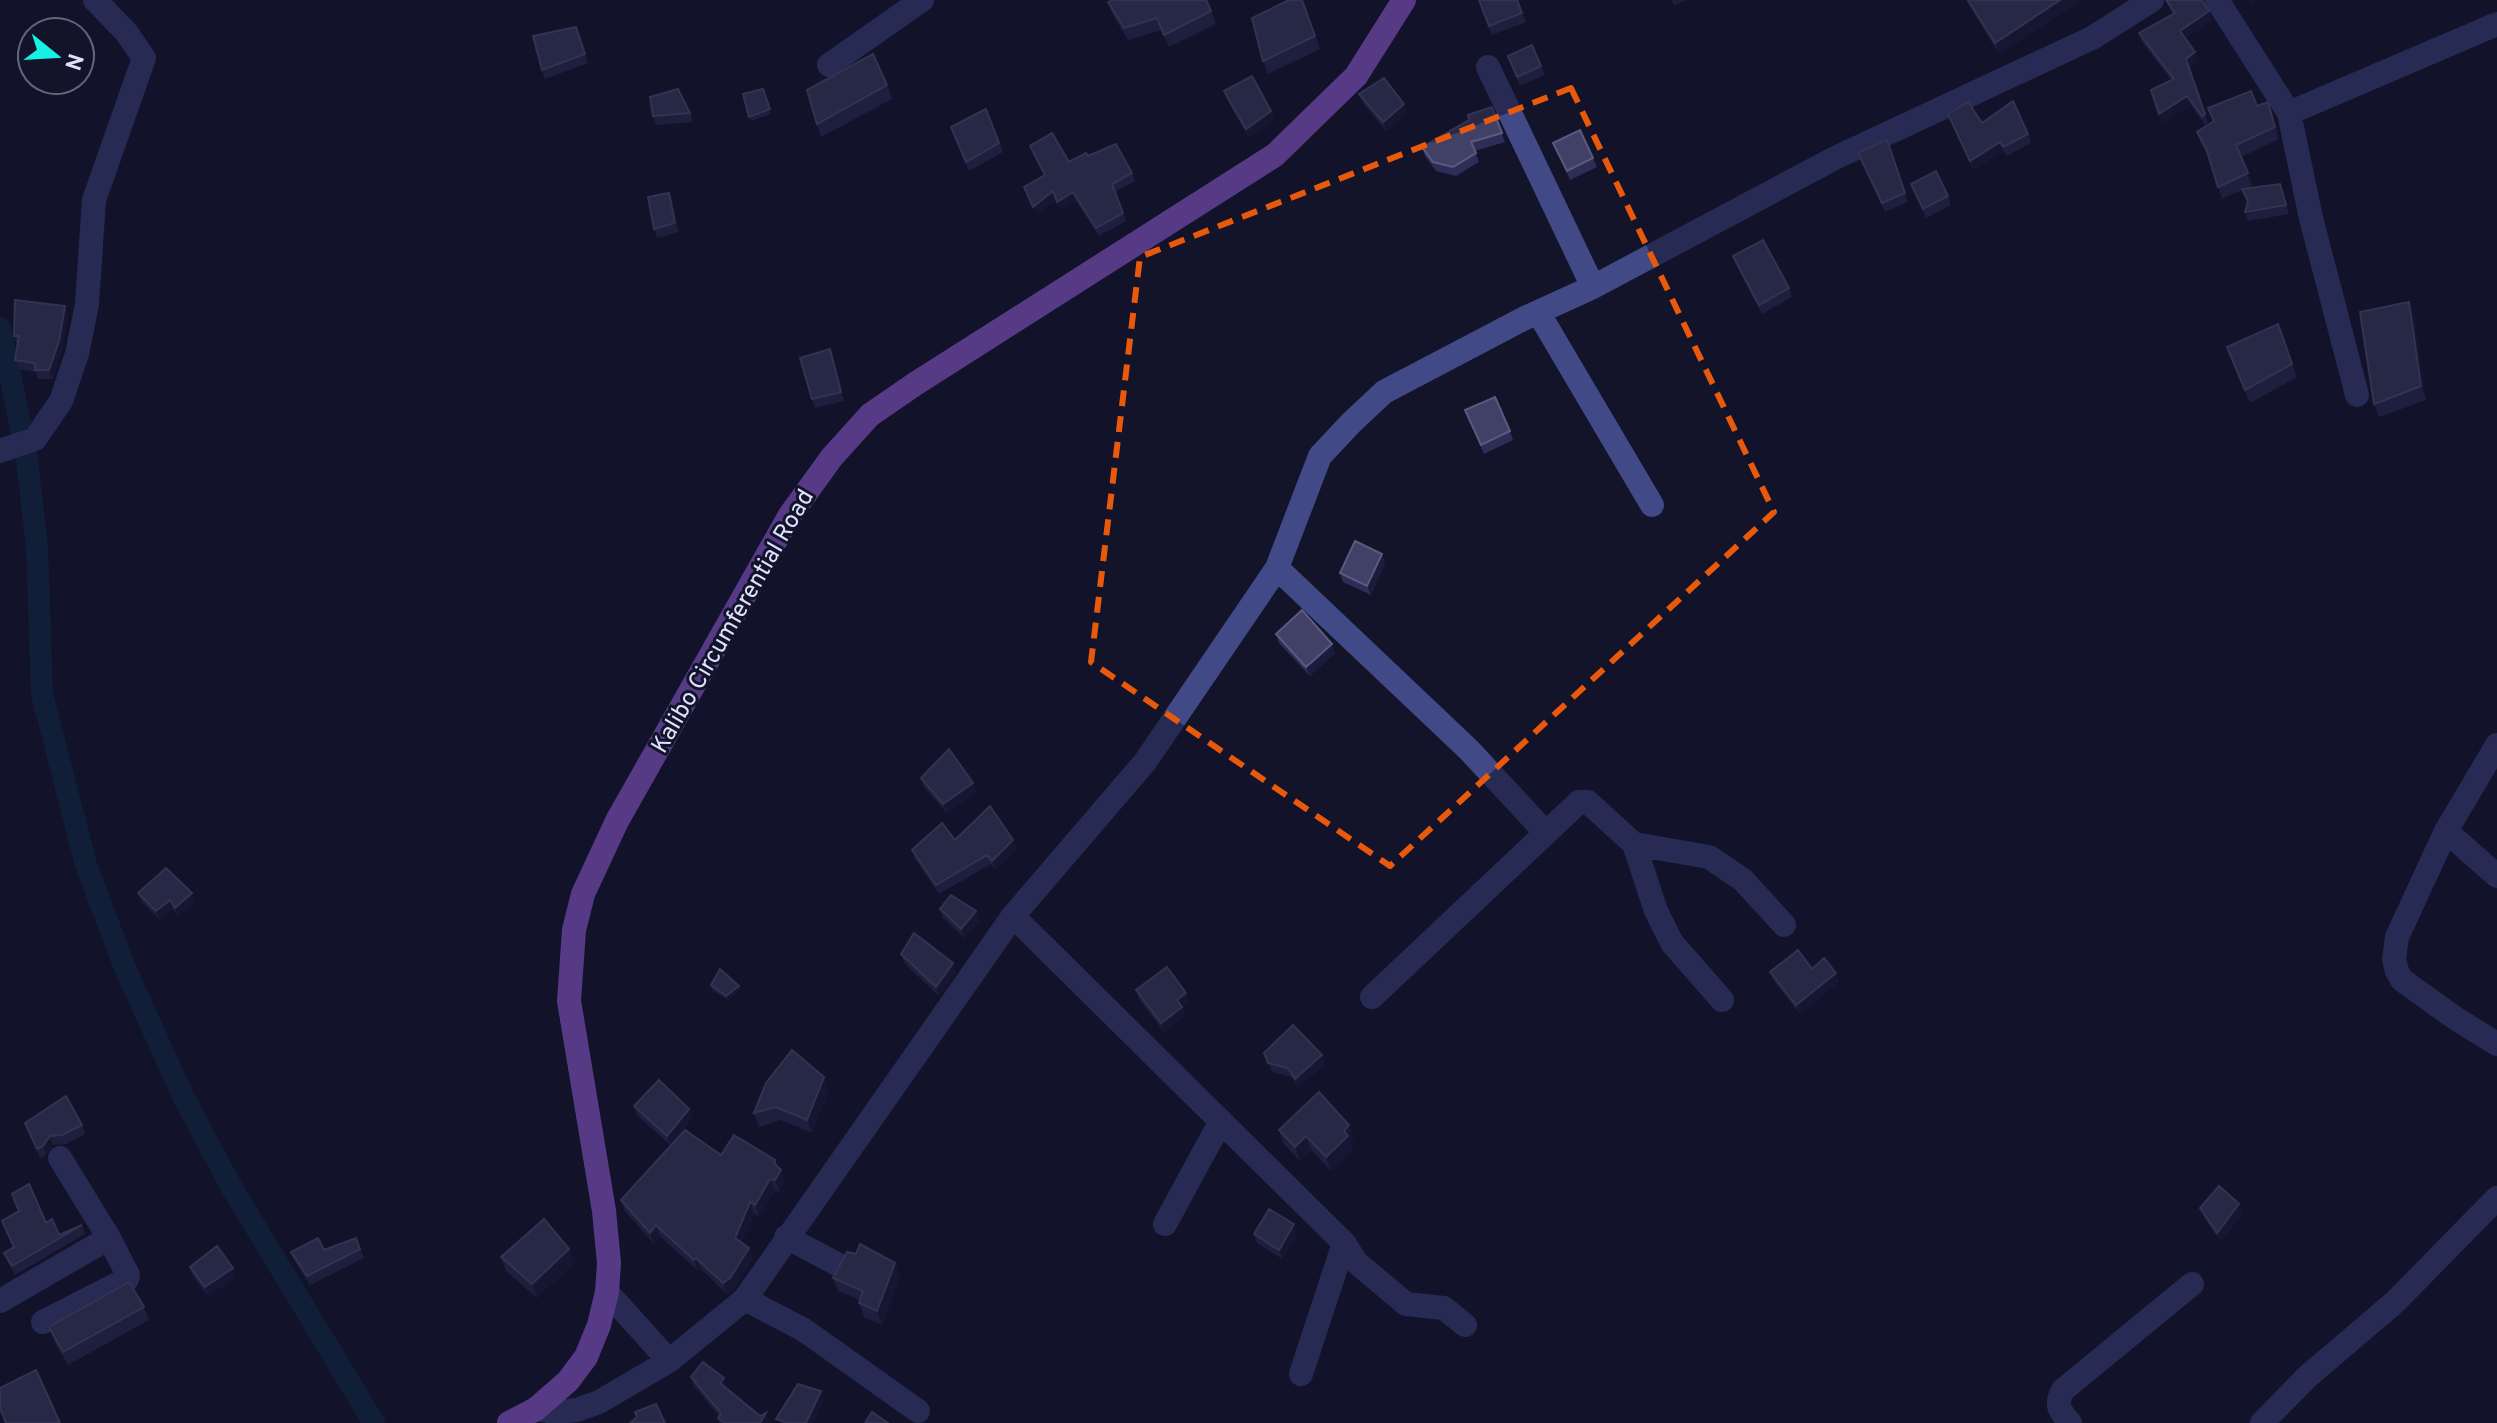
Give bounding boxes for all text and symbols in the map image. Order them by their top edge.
north arrow [16,16,96,96]
text: N [57,50,88,73]
street label: Kalibo Circumferential Road [646,485,822,759]

